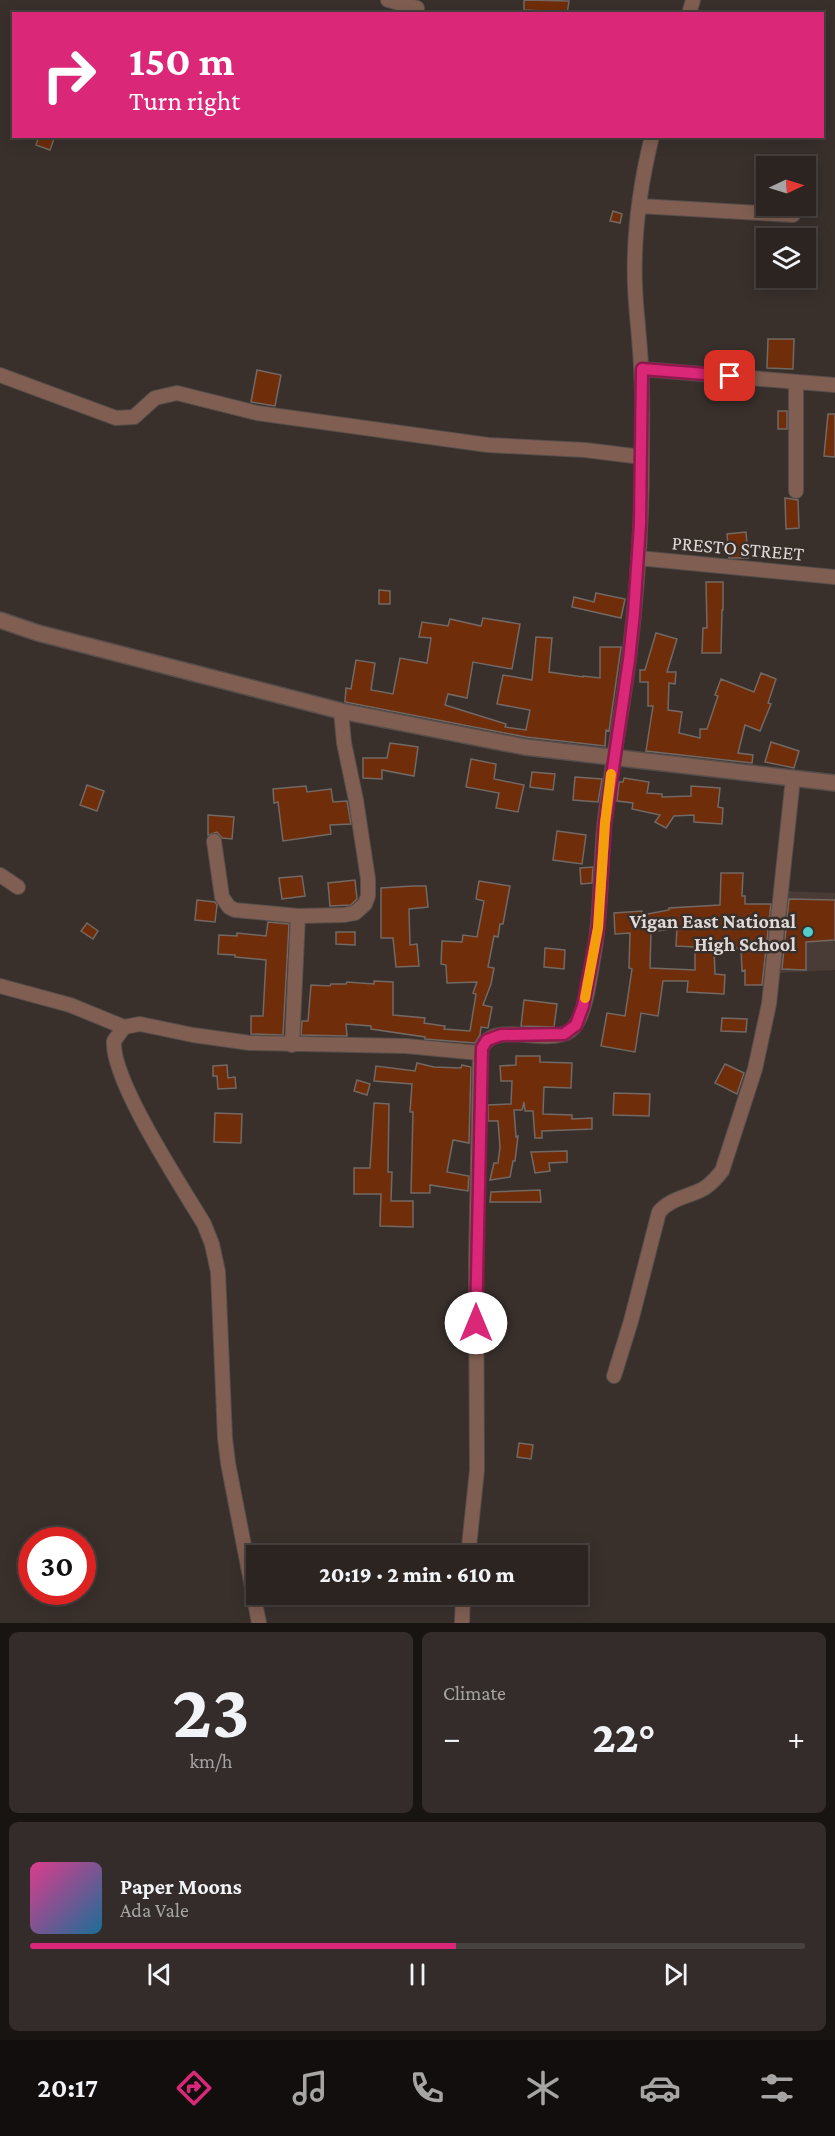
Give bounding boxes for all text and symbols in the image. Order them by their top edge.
icon: right [30,36,108,114]
text: 150 m [129,37,234,84]
text: Turn right [129,86,240,116]
north arrow [756,156,816,216]
map controls [756,156,816,288]
button: layers [756,228,816,288]
pin [704,350,755,401]
icon: arrive [713,359,746,392]
street label: PRESTO STREET [671,531,805,565]
place label: Vigan East National High School [629,910,796,955]
marker: Vigan East National High School [801,925,815,939]
position arrow [444,1291,508,1355]
speed limit sign: 30 [18,1527,96,1605]
text: 20:19 · 2 min · 610 m [319,1562,515,1587]
text: 23 [172,1667,250,1754]
text: Climate [443,1682,506,1704]
text: 22° [592,1712,656,1762]
text: − [443,1719,460,1756]
text: + [788,1719,805,1756]
text: km/h [189,1750,233,1772]
text: Paper Moons [120,1874,242,1899]
text: Ada Vale [120,1899,189,1921]
icon: previous [143,1958,176,1991]
icon: pause [401,1958,434,1991]
icon: next [659,1958,692,1991]
icon: directions [173,2067,215,2109]
icon: music [289,2067,331,2109]
icon: phone [406,2067,448,2109]
icon: climate [522,2067,564,2109]
icon: car [639,2067,681,2109]
icon: filters [756,2067,798,2109]
text: 20:17 [37,2073,98,2103]

